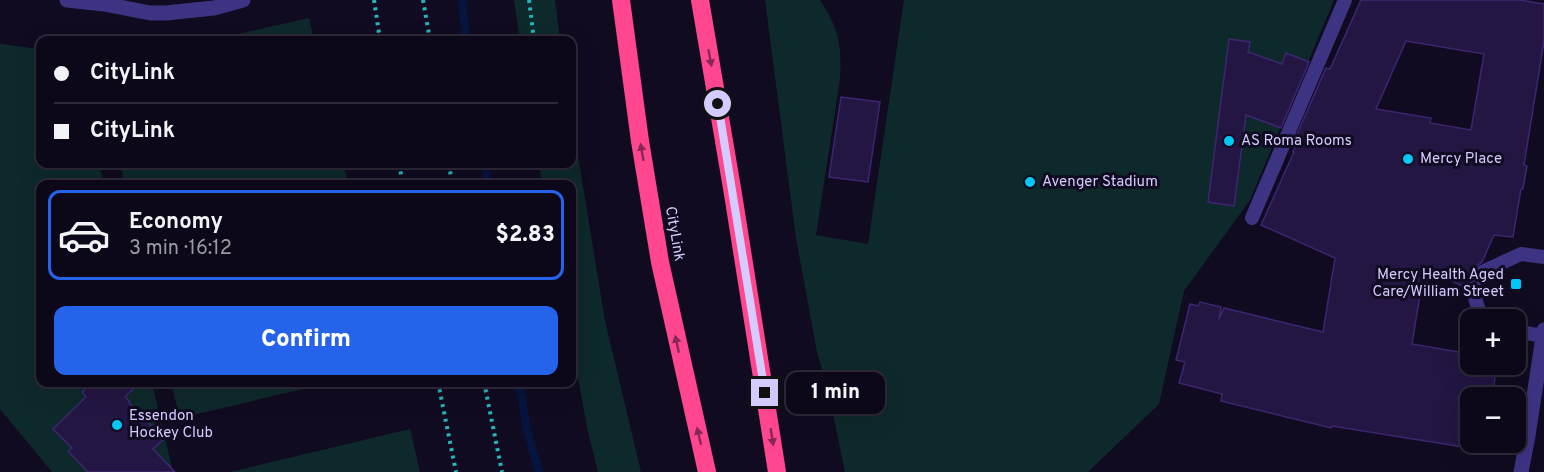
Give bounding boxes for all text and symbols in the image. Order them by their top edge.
one-way arrow [706,48,715,67]
text: CityLink [90,60,175,87]
route start [704,90,731,117]
text: CityLink [90,118,175,145]
place label: AS Roma Rooms [1241,132,1352,151]
marker: AS Roma Rooms [1222,134,1236,148]
one-way arrow [637,143,646,162]
place label: Mercy Place [1420,150,1502,169]
marker: Mercy Place [1401,152,1415,166]
place label: Avenger Stadium [1042,173,1158,192]
marker: Avenger Stadium [1023,175,1037,189]
street label: CityLink [660,205,688,263]
icon: car [57,208,111,262]
text: Economy [129,209,223,236]
text: $2.83 [496,222,555,249]
text: 3 min · 16:12 [129,236,232,262]
place label: Mercy Health Aged Care/William Street [1372,266,1504,302]
marker: Mercy Health Aged Care/William Street [1509,277,1523,291]
button: Confirm [54,306,558,375]
map controls [1460,309,1526,453]
button: + [1460,309,1526,375]
one-way arrow [672,335,682,353]
callout: 1 min [786,372,885,414]
route end [751,379,778,406]
text: 1 min [811,380,860,406]
button: − [1460,387,1526,453]
place label: Essendon Hockey Club [129,407,213,443]
marker: Essendon Hockey Club [110,418,124,432]
one-way arrow [693,427,703,446]
one-way arrow [767,427,776,446]

